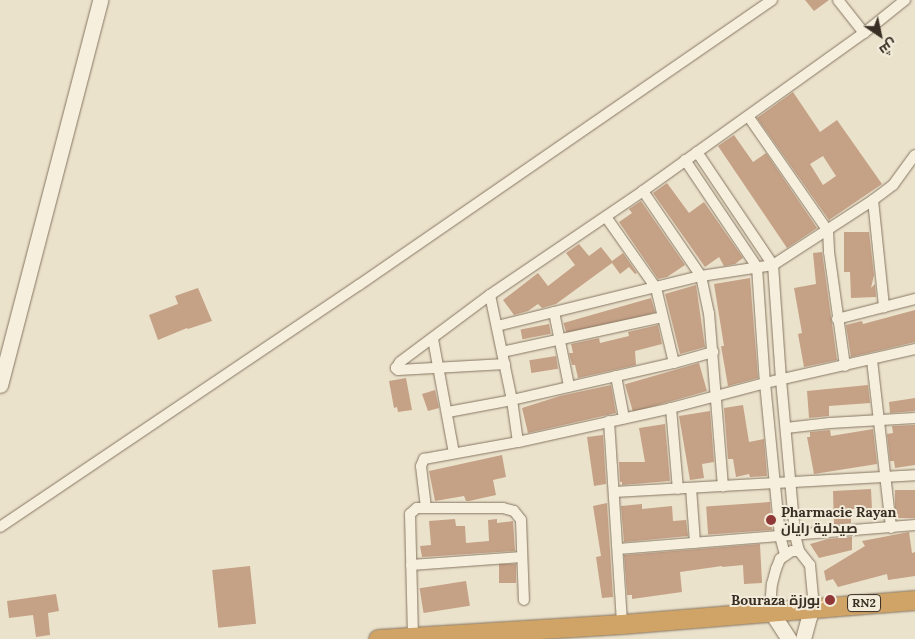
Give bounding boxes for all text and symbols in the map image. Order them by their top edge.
north arrow [855,10,905,60]
text: ش [876,35,901,60]
place label: Pharmacie Rayan صيدلية رايان [781,504,897,536]
marker: Pharmacie Rayan صيدلية رايان [765,514,777,526]
place label: Bouraza بورزة [731,592,820,608]
marker: Bouraza بورزة [824,594,836,606]
road number: RN2 [846,594,882,612]

